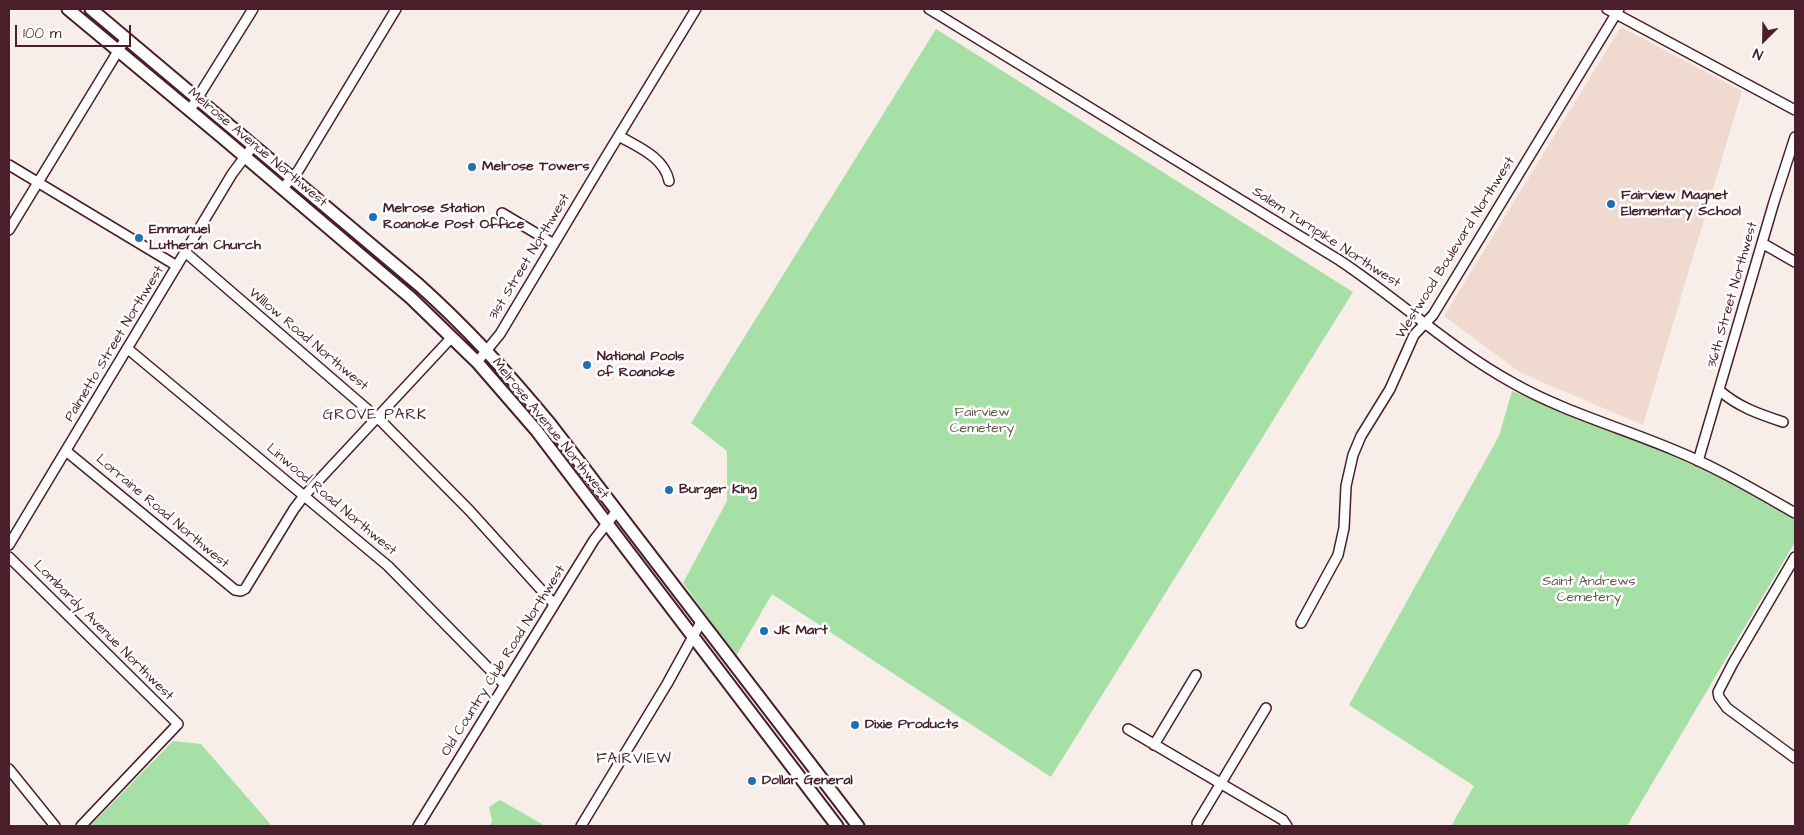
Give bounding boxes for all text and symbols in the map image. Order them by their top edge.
scale bar [18,15,134,47]
north arrow [1739,15,1789,65]
text: 100 m [23,23,62,44]
text: N [1750,43,1766,65]
street label: Melrose Avenue Northwest [184,85,330,211]
street label: Westwood Boulevard Northwest [1393,154,1519,342]
place label: Melrose Towers [482,159,589,175]
marker: Melrose Towers [466,161,478,173]
street label: Salem Turnpike Northwest [1249,184,1403,292]
place label: Fairview Magnet Elementary School [1621,188,1741,220]
street label: 31st Street Northwest [486,191,574,323]
marker: Fairview Magnet Elementary School [1605,198,1617,210]
place label: Melrose Station Roanoke Post Office [383,201,524,233]
marker: Melrose Station Roanoke Post Office [367,211,379,223]
street label: 36th Street Northwest [1704,220,1762,370]
place label: Emmanuel Lutheran Church [149,222,261,254]
marker: Emmanuel Lutheran Church [133,232,145,244]
street label: Palmetto Street Northwest [62,263,168,425]
street label: Willow Road Northwest [245,285,371,395]
place label: National Pools of Roanoke [597,349,684,382]
street label: Melrose Avenue Northwest [488,355,612,503]
marker: National Pools of Roanoke [581,359,593,371]
park label: Fairview Cemetery [950,405,1014,438]
district label: GROVE PARK [322,407,428,425]
street label: Linwood Road Northwest [262,441,400,559]
street label: Lorraine Road Northwest [92,451,232,573]
place label: Burger King [679,482,757,498]
marker: Burger King [663,484,675,496]
street label: Lombardy Avenue Northwest [29,557,177,705]
street label: Old Country Club Road Northwest [438,562,570,760]
park label: Saint Andrews Cemetery [1542,574,1636,606]
place label: JK Mart [774,623,828,639]
marker: JK Mart [758,625,770,637]
place label: Dixie Products [865,717,958,733]
marker: Dixie Products [849,719,861,731]
district label: FAIRVIEW [595,751,673,769]
place label: Dollar General [762,773,853,789]
marker: Dollar General [746,775,758,787]

